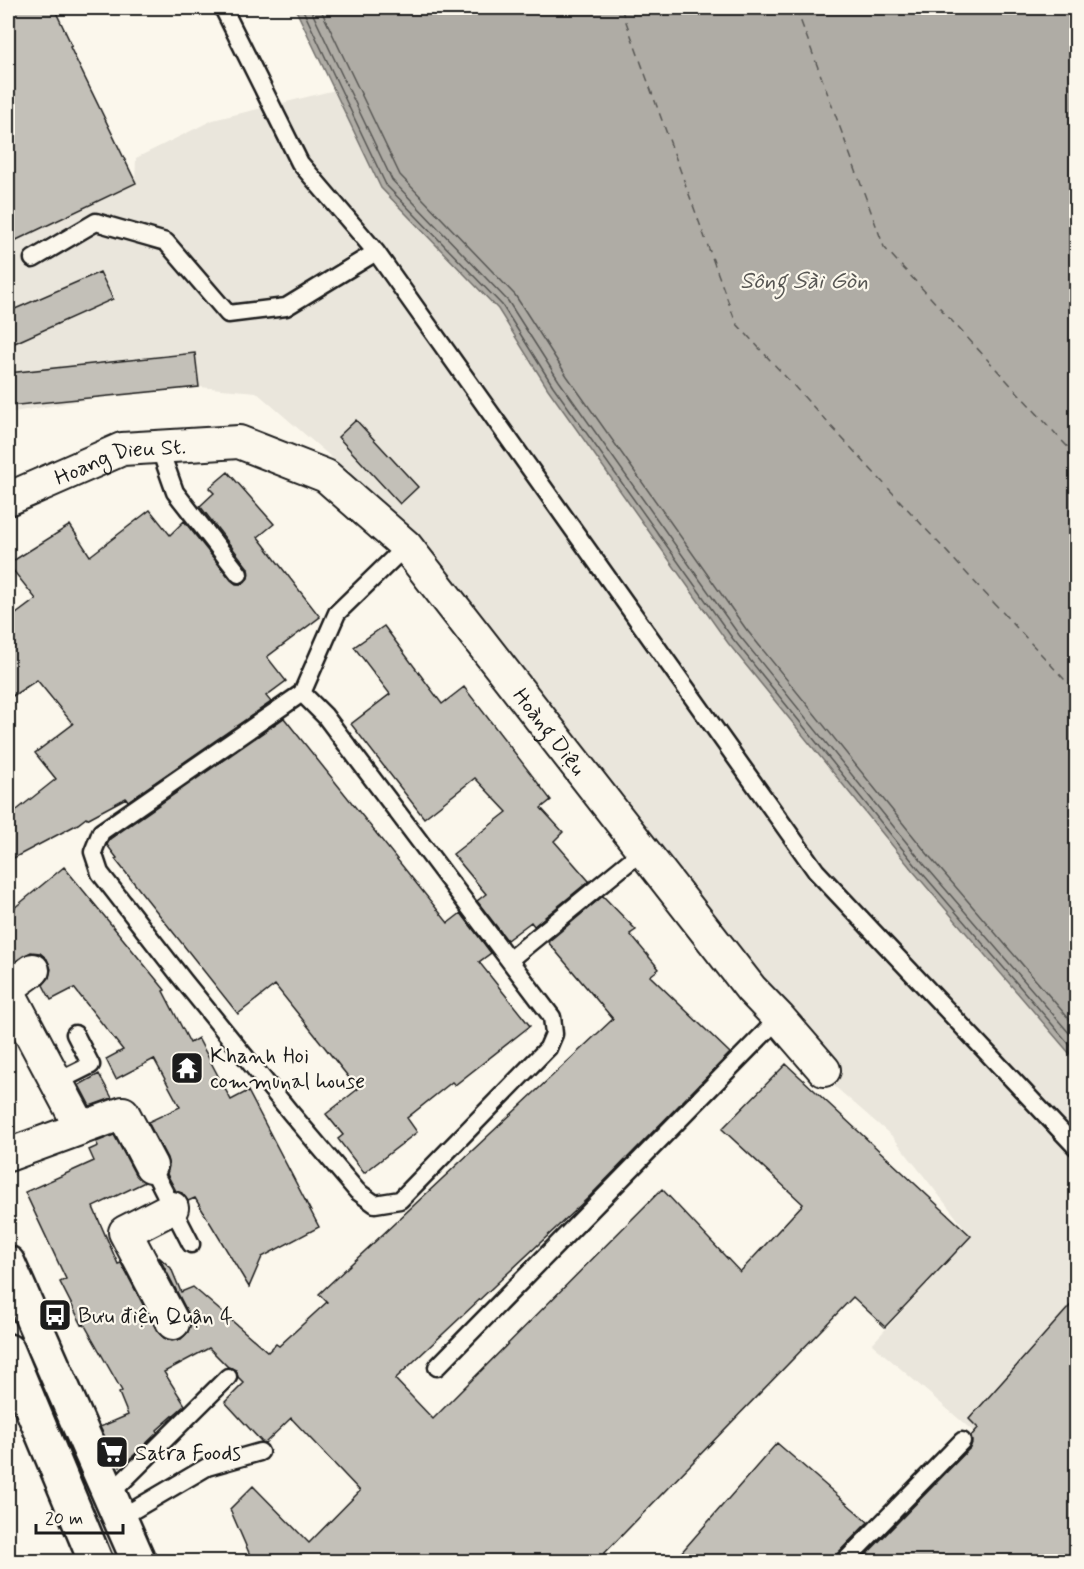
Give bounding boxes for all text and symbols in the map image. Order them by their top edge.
water label: Sông Sài Gòn [740,266,868,300]
street label: Hoang Dieu St. [51,433,187,493]
street label: Hoàng Diệu [506,683,591,782]
place label: Khanh Hoi communal house [210,1043,365,1096]
temple icon: Khanh Hoi communal house [169,1050,205,1086]
bus stop icon: Bưu điện Quận 4 [37,1297,73,1333]
place label: Bưu điện Quận 4 [78,1303,233,1331]
supermarket icon: Satra Foods [94,1434,130,1470]
place label: Satra Foods [135,1440,241,1468]
scale bar [36,1497,123,1535]
text: 20 m [45,1507,83,1531]

